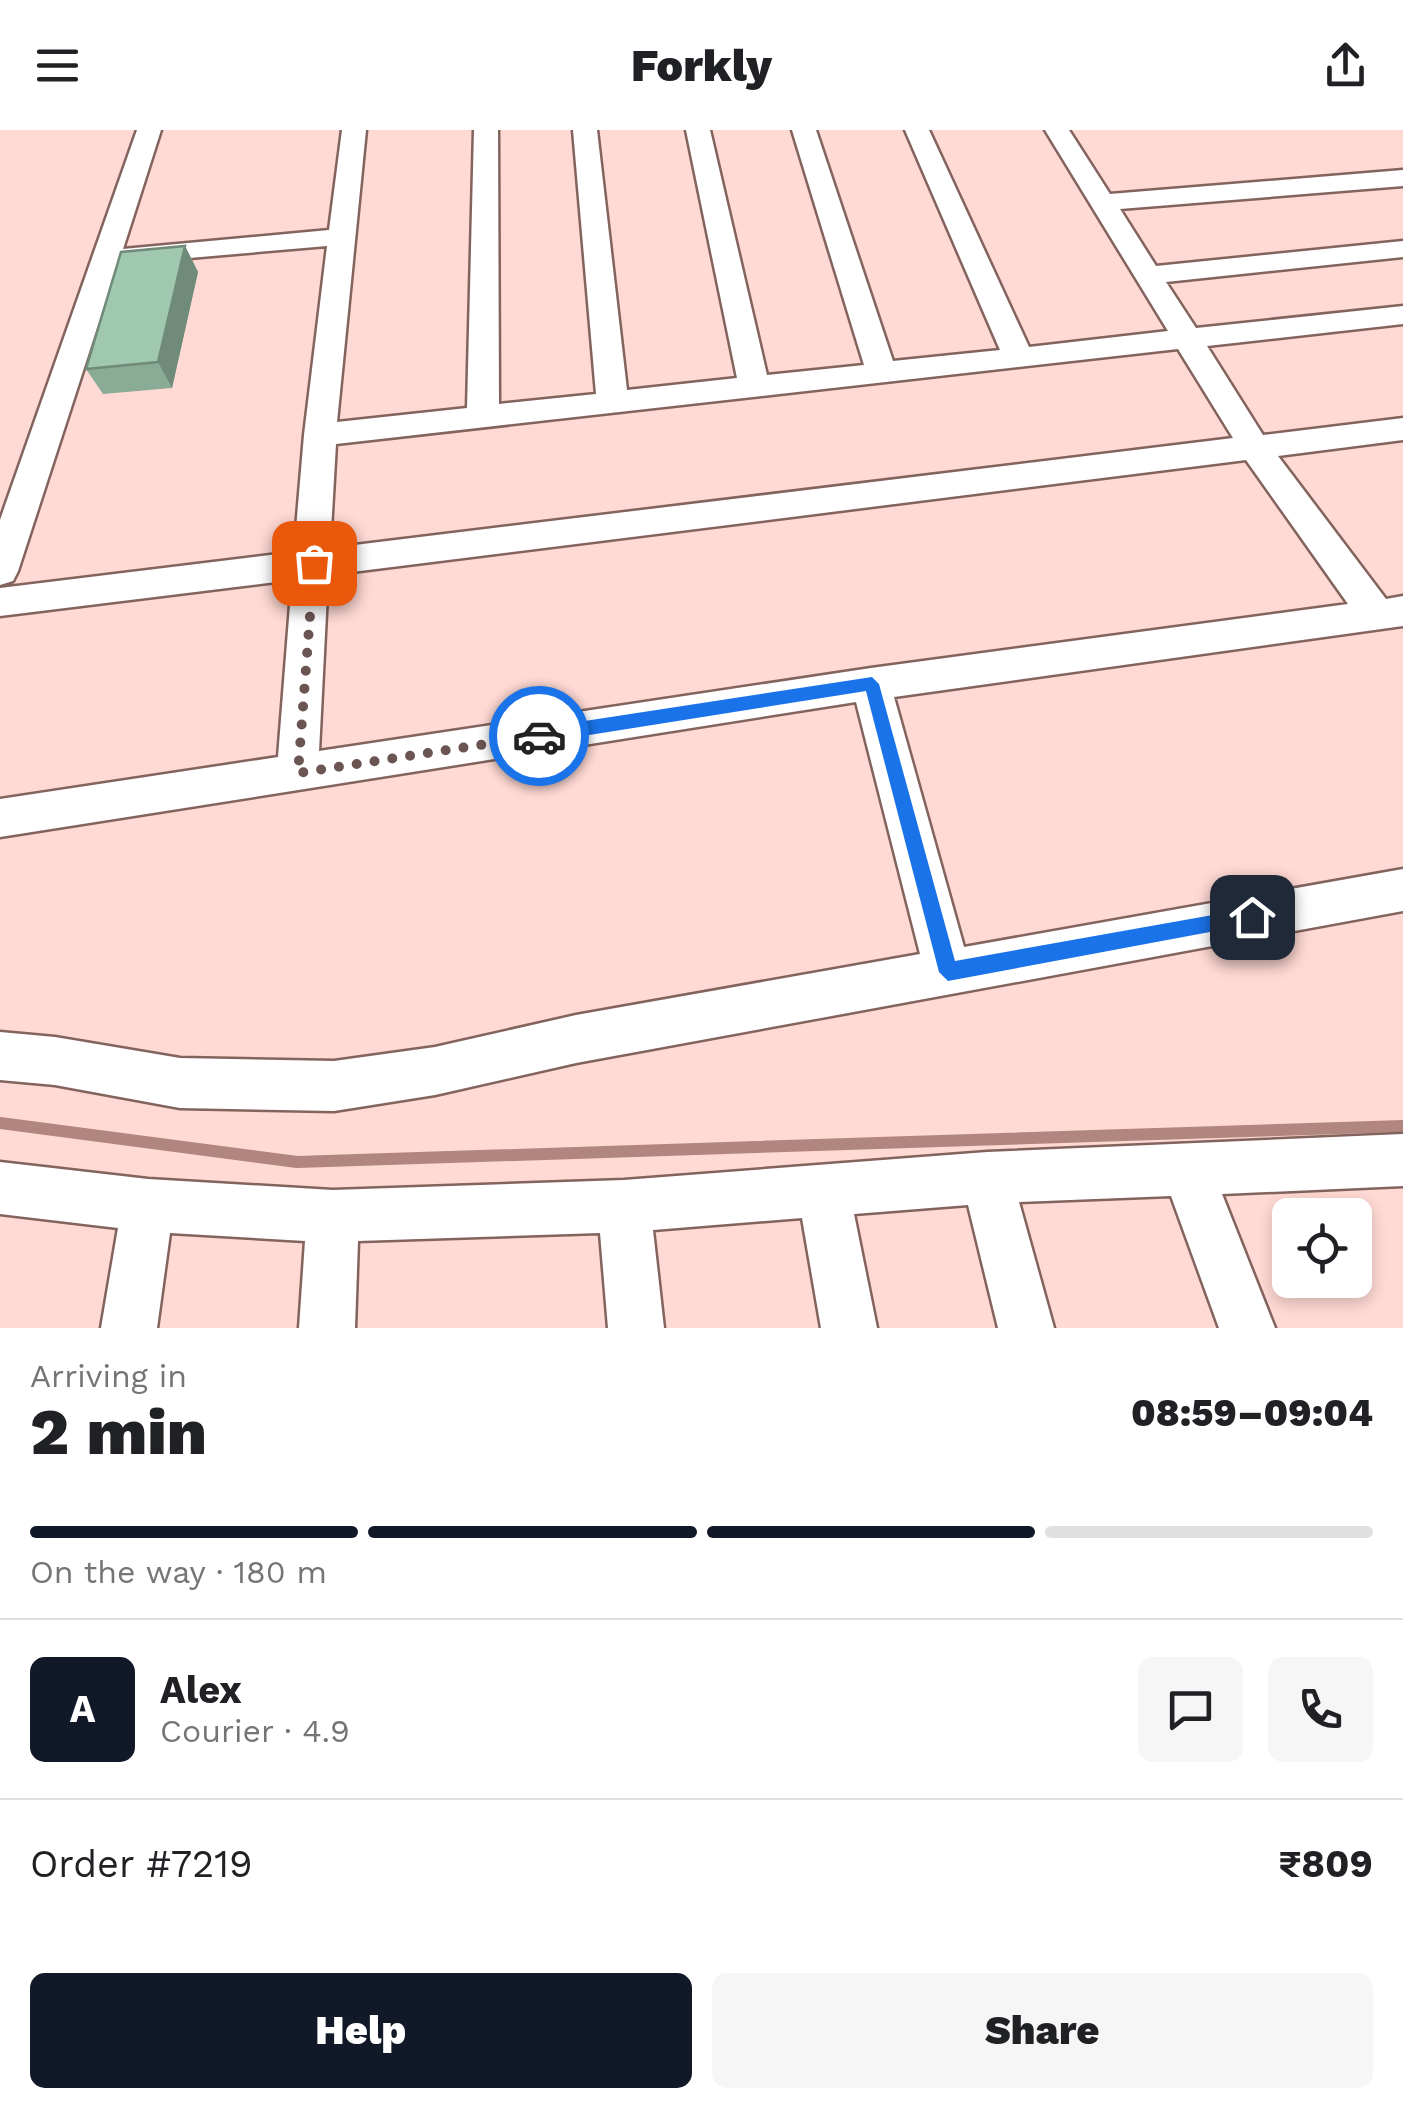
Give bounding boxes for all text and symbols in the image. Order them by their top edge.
icon: menu [30,38,85,93]
icon: share [1318,38,1373,93]
text: Forkly [631,39,772,92]
pin [272,521,357,606]
icon: bag [287,536,342,591]
courier [489,686,589,786]
icon: car [512,709,567,764]
pin [1210,875,1295,960]
icon: home [1225,890,1280,945]
map controls [1272,1198,1372,1298]
button: locate [1272,1198,1372,1298]
text: Arriving in [30,1357,187,1395]
text: 08:59–09:04 [1131,1391,1373,1435]
text: 2 min [30,1394,207,1470]
text: On the way · 180 m [30,1553,327,1591]
button: chat [1138,1657,1243,1762]
button: phone [1268,1657,1373,1762]
text: Alex [160,1668,242,1712]
text: A [70,1687,95,1731]
text: Courier · 4.9 [160,1712,350,1750]
text: Order #7219 [30,1842,253,1886]
text: ₹809 [1278,1842,1373,1886]
button: Help [30,1973,692,2088]
button: Share [712,1973,1373,2088]

